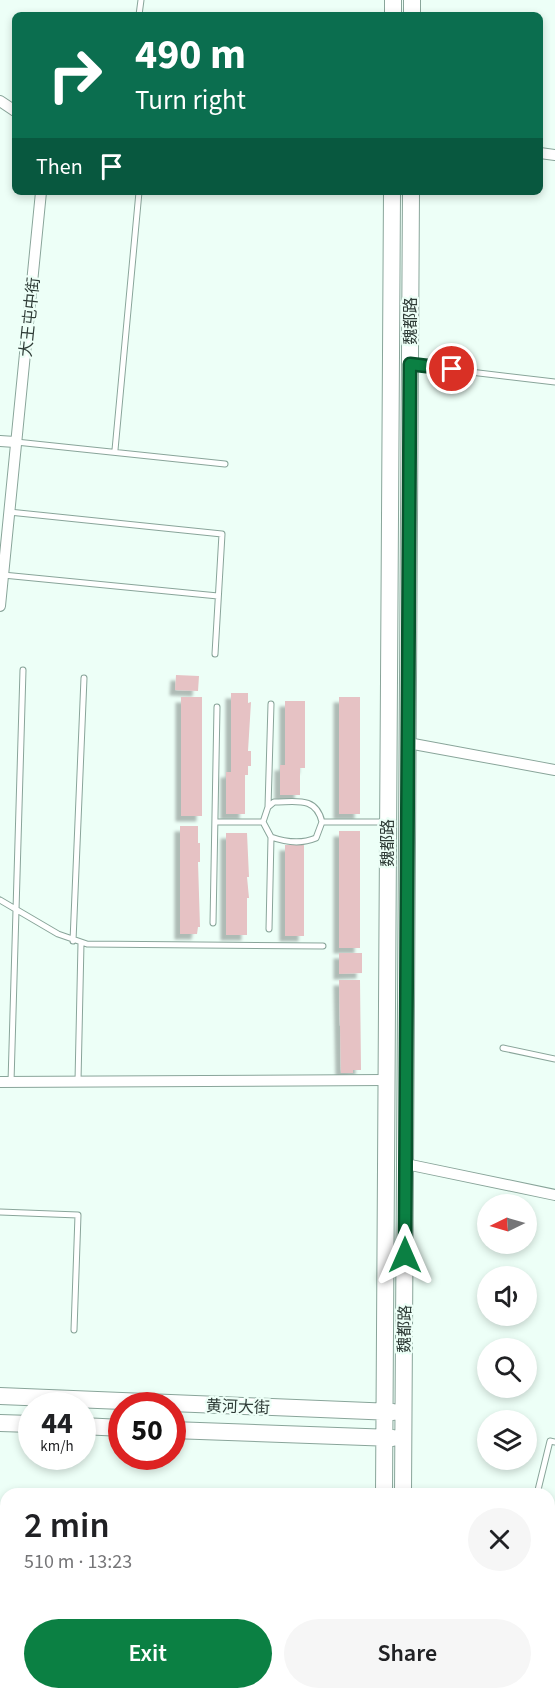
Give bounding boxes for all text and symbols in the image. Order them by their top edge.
text: 490 m [135,25,246,85]
icon: right [36,36,114,114]
text: Turn right [135,81,246,120]
icon: arrive [95,150,128,183]
text: Then [36,151,83,183]
street label: 大王屯中街 [15,276,45,358]
street label: 魏都路 [400,297,422,345]
pin [426,343,477,394]
icon: arrive [435,352,468,385]
street label: 魏都路 [377,819,399,867]
north arrow [477,1194,537,1254]
map controls [477,1194,537,1470]
position arrow [373,1223,437,1287]
button: sound [477,1266,537,1326]
street label: 魏都路 [394,1305,416,1353]
button: search [477,1338,537,1398]
speed limit sign: 50 [108,1392,186,1470]
street label: 黄河大街 [206,1395,270,1419]
text: 44 [41,1402,73,1445]
button: layers [477,1410,537,1470]
text: km/h [40,1436,74,1457]
text: 2 min [24,1500,110,1551]
button: close [468,1508,531,1571]
text: 510 m · 13:23 [24,1548,132,1576]
button: Exit [24,1619,272,1688]
button: Share [284,1619,531,1688]

